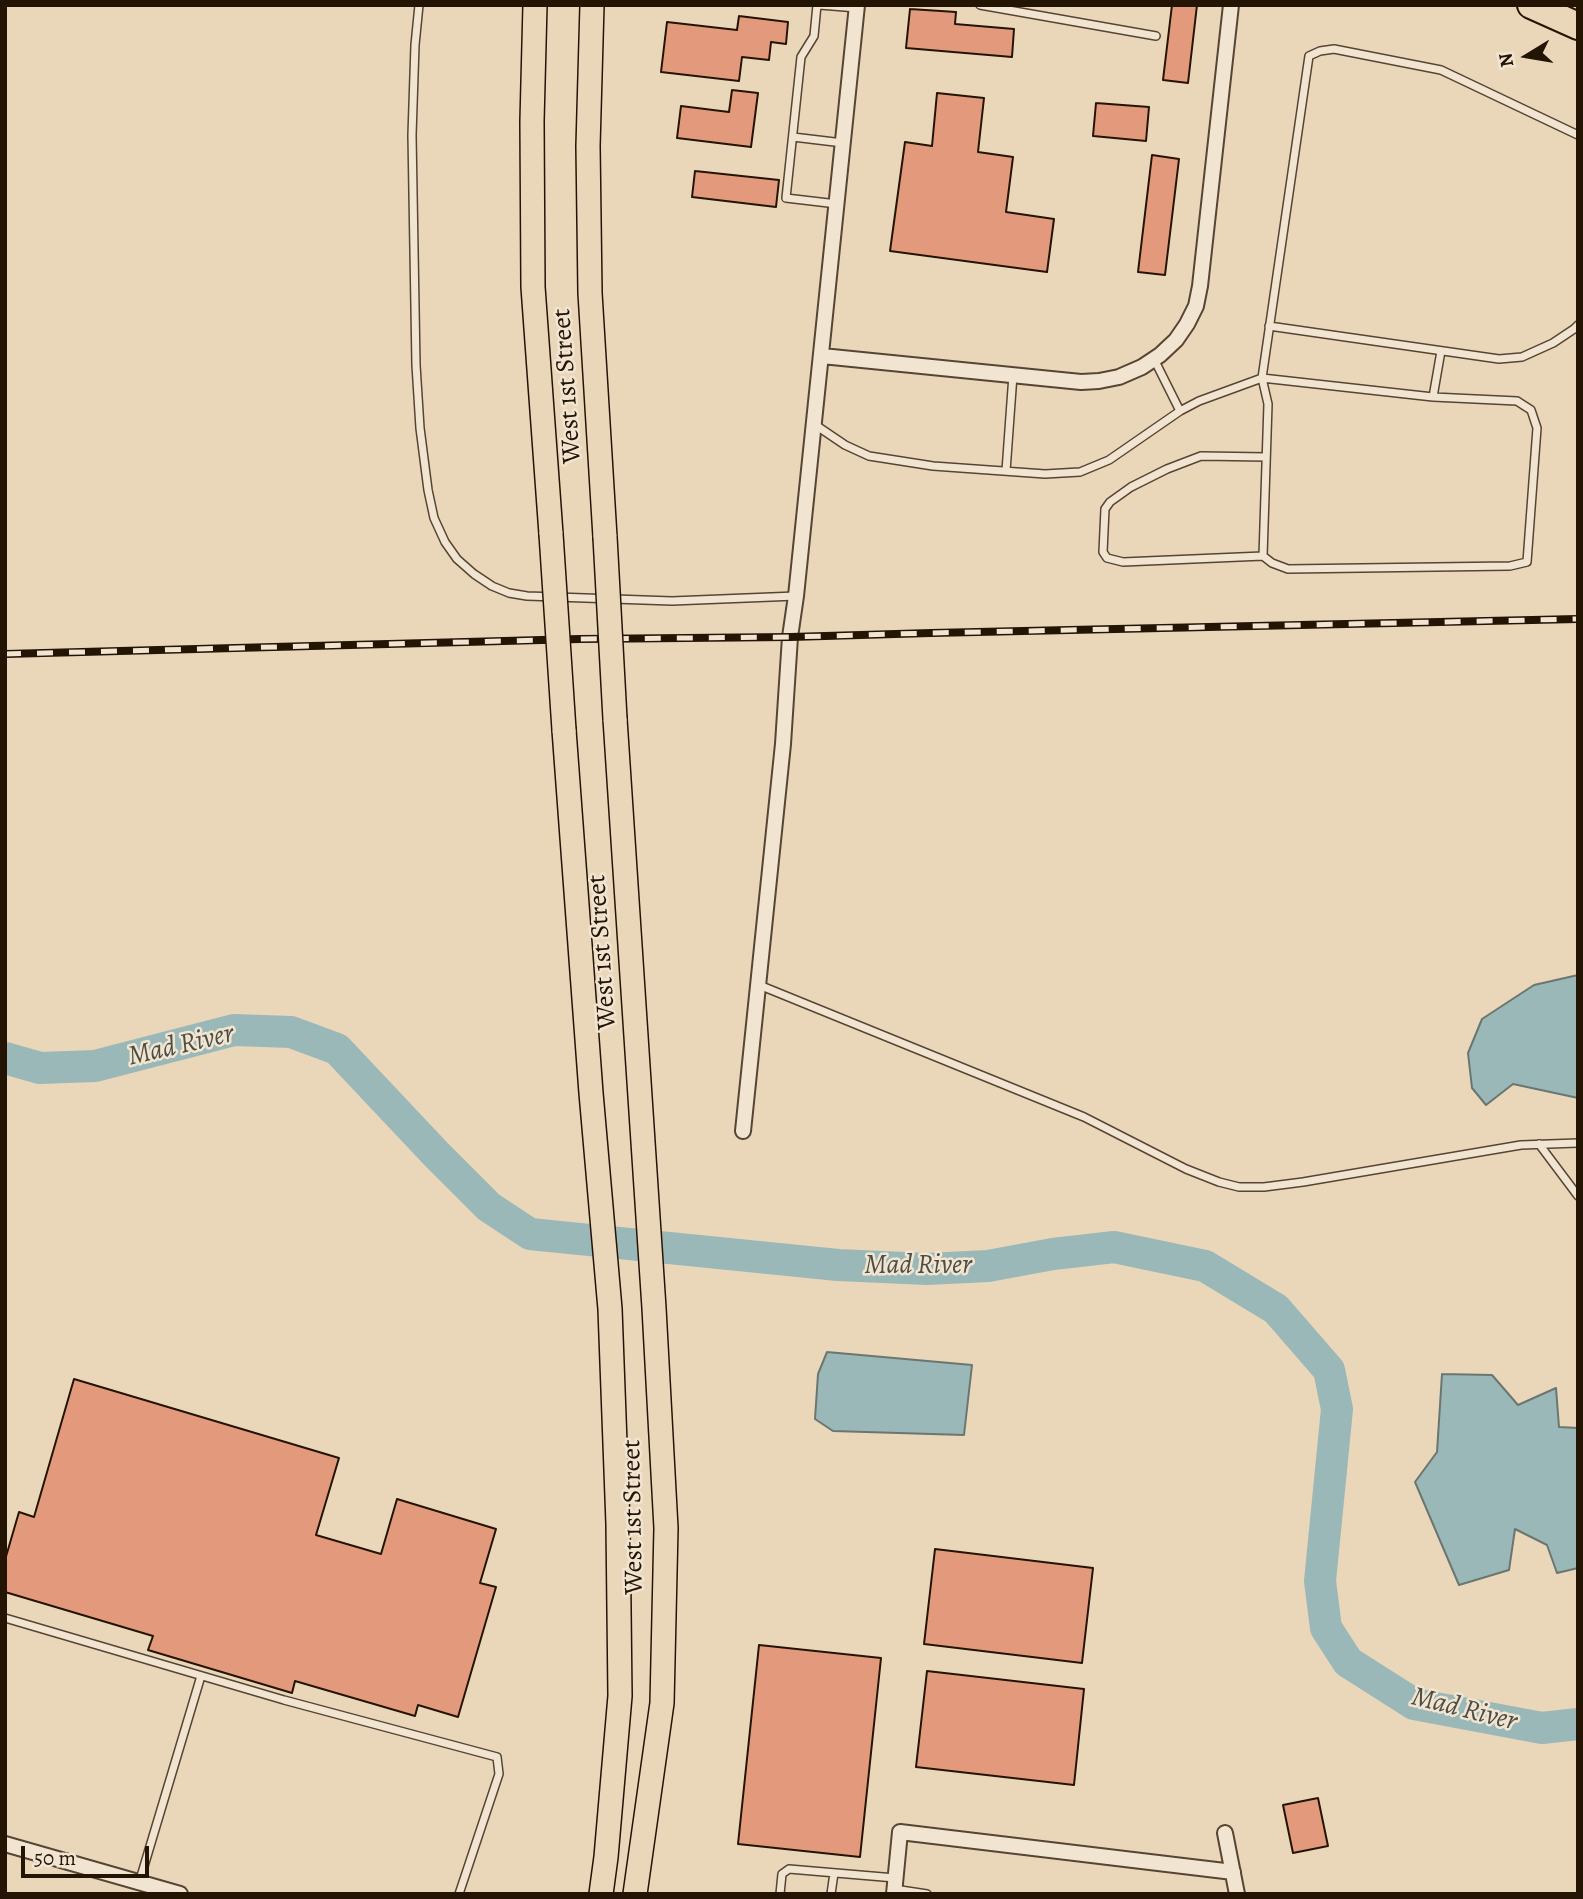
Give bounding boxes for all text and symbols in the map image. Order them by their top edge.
north arrow [1492,21,1562,91]
text: N [1492,51,1520,69]
street label: West 1st Street [547,308,589,464]
street label: West 1st Street [582,874,624,1030]
water label: Mad River [125,1018,237,1074]
water label: Mad River [864,1249,972,1283]
street label: West 1st Street [617,1439,651,1595]
water label: Mad River [1408,1681,1520,1739]
scale bar [24,1832,152,1876]
text: 50 m [34,1844,76,1872]

